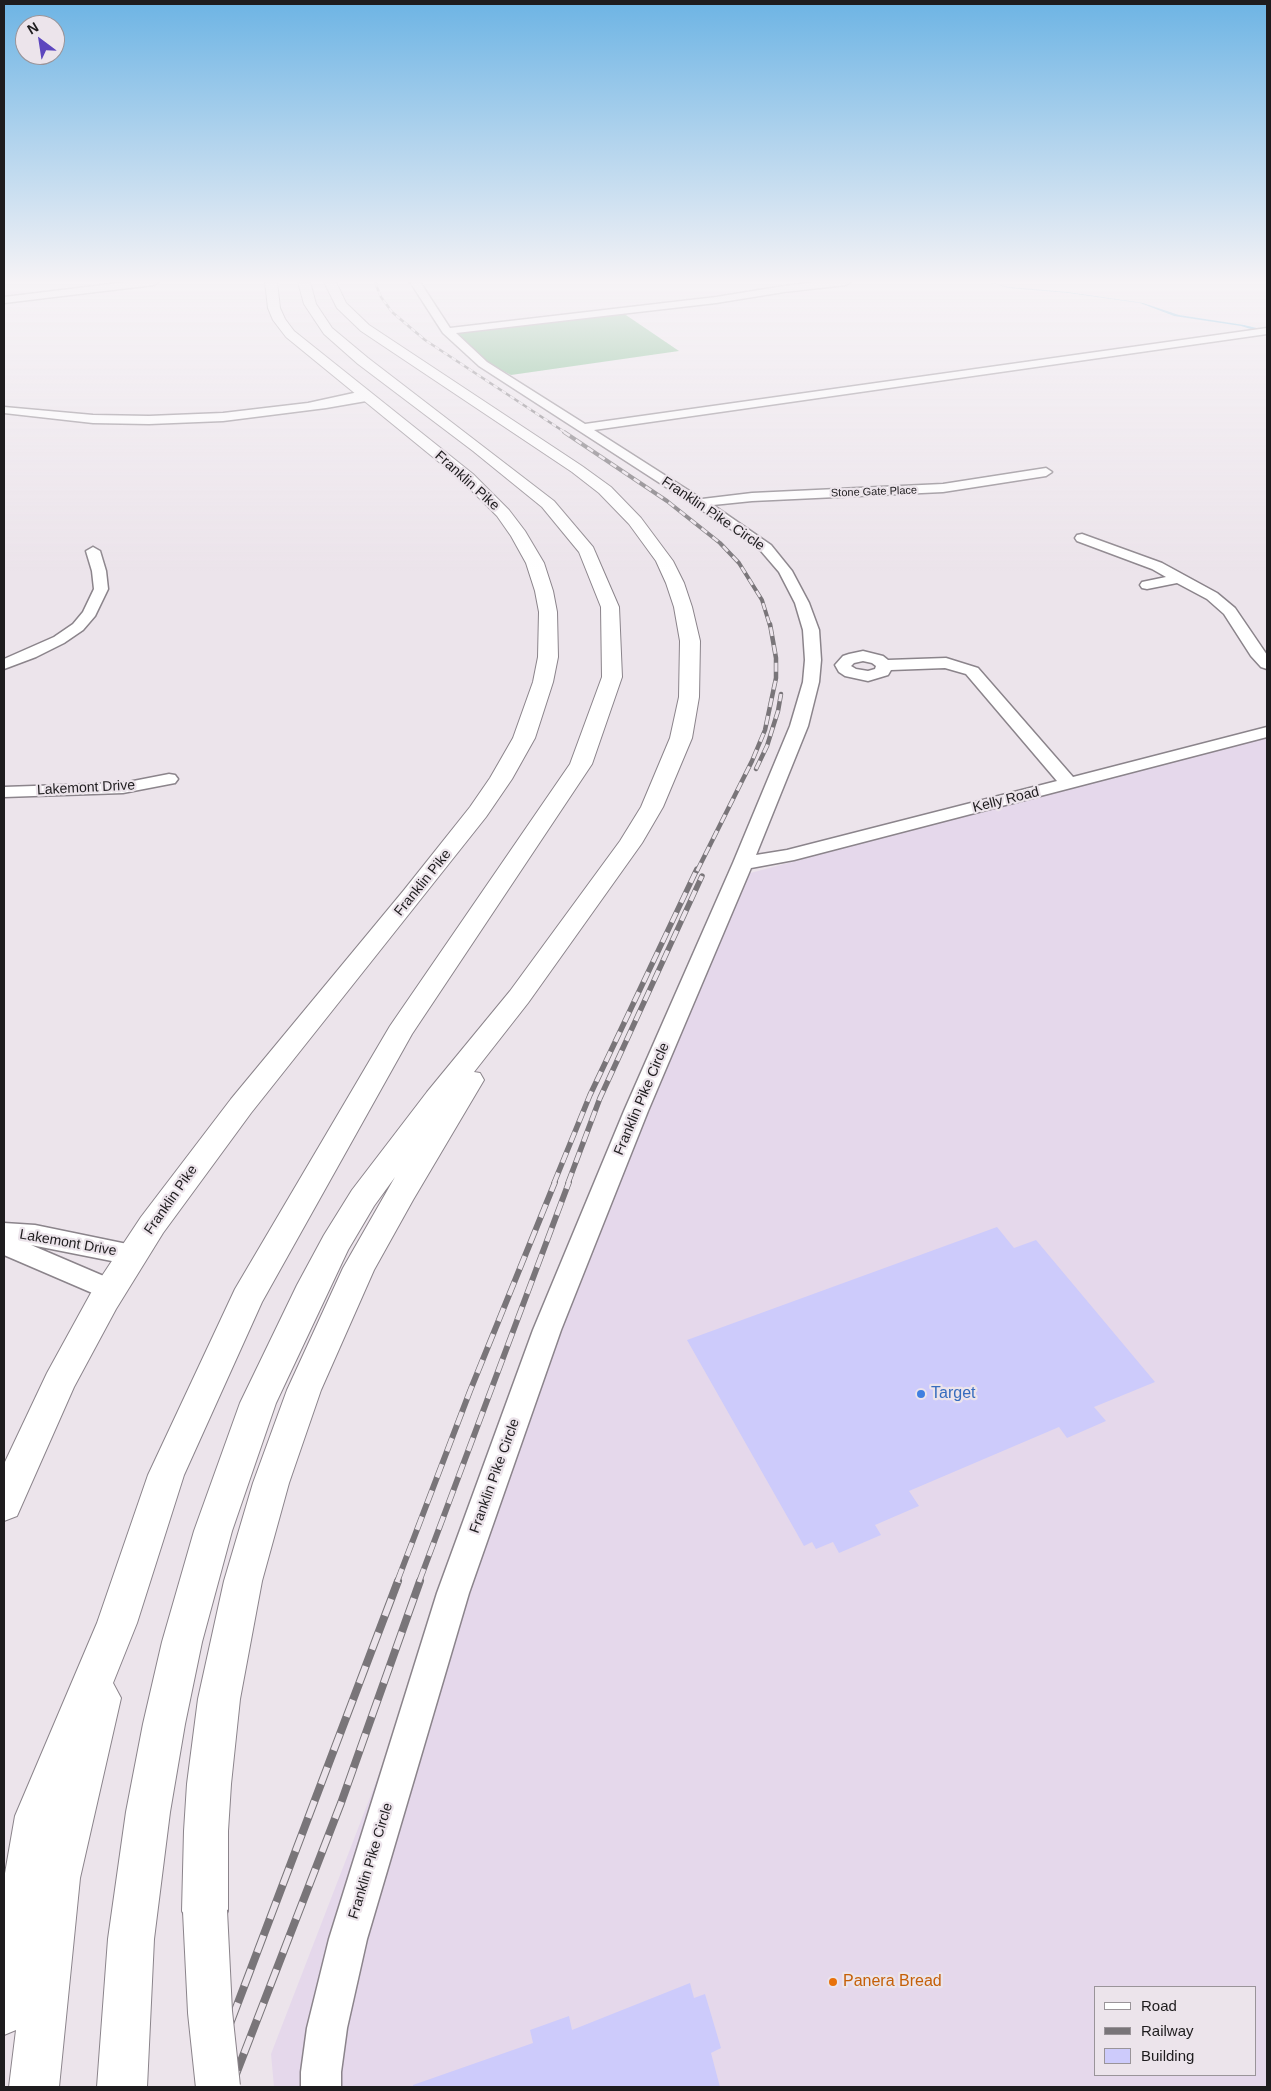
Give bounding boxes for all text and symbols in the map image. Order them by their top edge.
north arrow [15,15,65,65]
text: N [24,19,41,37]
street label: Franklin Pike [431,448,503,514]
street label: Franklin Pike Circle [658,473,768,555]
street label: Stone Gate Place [831,484,917,500]
street label: Lakemont Drive [37,777,135,799]
street label: Kelly Road [971,784,1041,816]
street label: Franklin Pike [391,846,455,920]
street label: Franklin Pike Circle [611,1040,673,1158]
street label: Franklin Pike [141,1162,201,1238]
street label: Lakemont Drive [18,1226,118,1260]
place label: Target [931,1384,975,1404]
marker: Target [915,1388,927,1400]
street label: Franklin Pike Circle [466,1416,524,1536]
street label: Franklin Pike Circle [345,1801,397,1921]
place label: Panera Bread [843,1972,942,1992]
marker: Panera Bread [827,1976,839,1988]
legend [1094,1986,1256,2076]
text: Road [1141,1997,1177,2014]
text: Railway [1141,2022,1194,2039]
text: Building [1141,2047,1194,2064]

